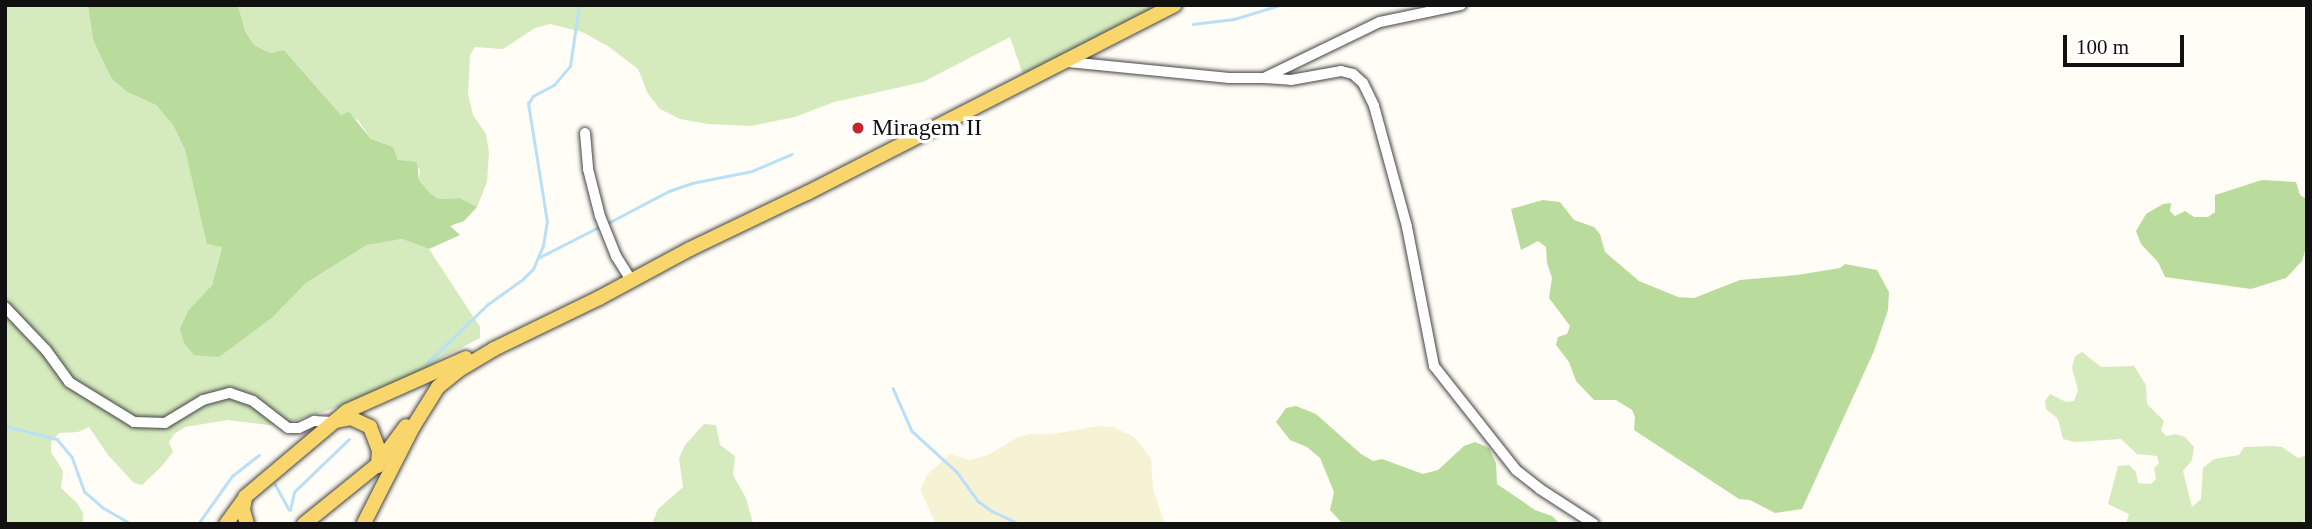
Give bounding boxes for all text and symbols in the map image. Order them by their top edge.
scale bar [2067,21,2188,65]
text: 100 m [2076,35,2129,59]
place label: Miragem II [872,114,982,142]
marker: Miragem II [850,120,866,136]

